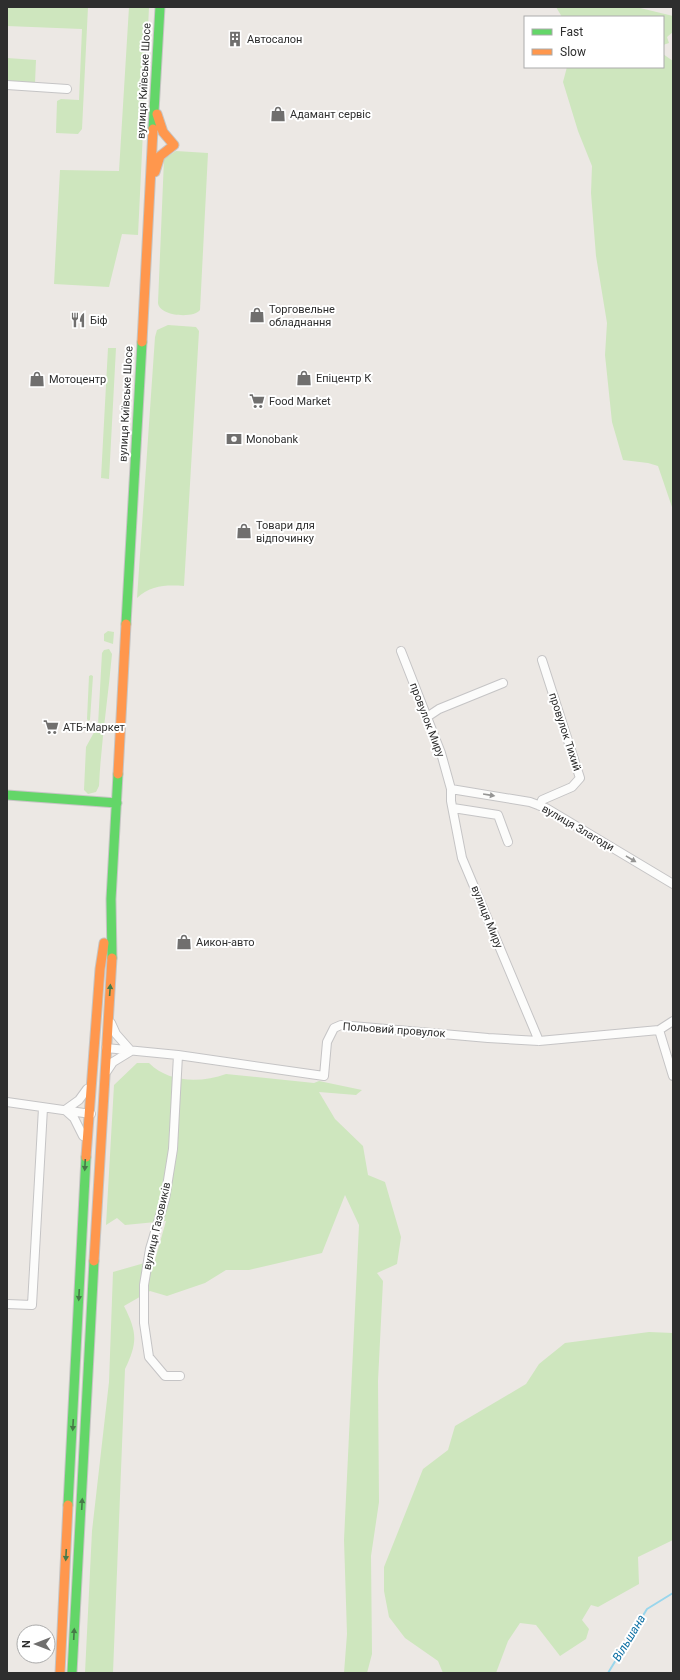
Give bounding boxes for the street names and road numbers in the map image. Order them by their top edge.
street label: вулиця Київське Шосе [134,23,154,139]
street label: вулиця Київське Шосе [116,346,136,462]
street label: провулок Миру [407,681,447,760]
street label: провулок Тихий [546,691,584,773]
street label: вулиця Злагоди [539,802,617,854]
street label: вулиця Миру [469,884,506,951]
street label: Польовий провулок [342,1020,446,1040]
street label: вулиця Газовиків [141,1181,173,1271]

